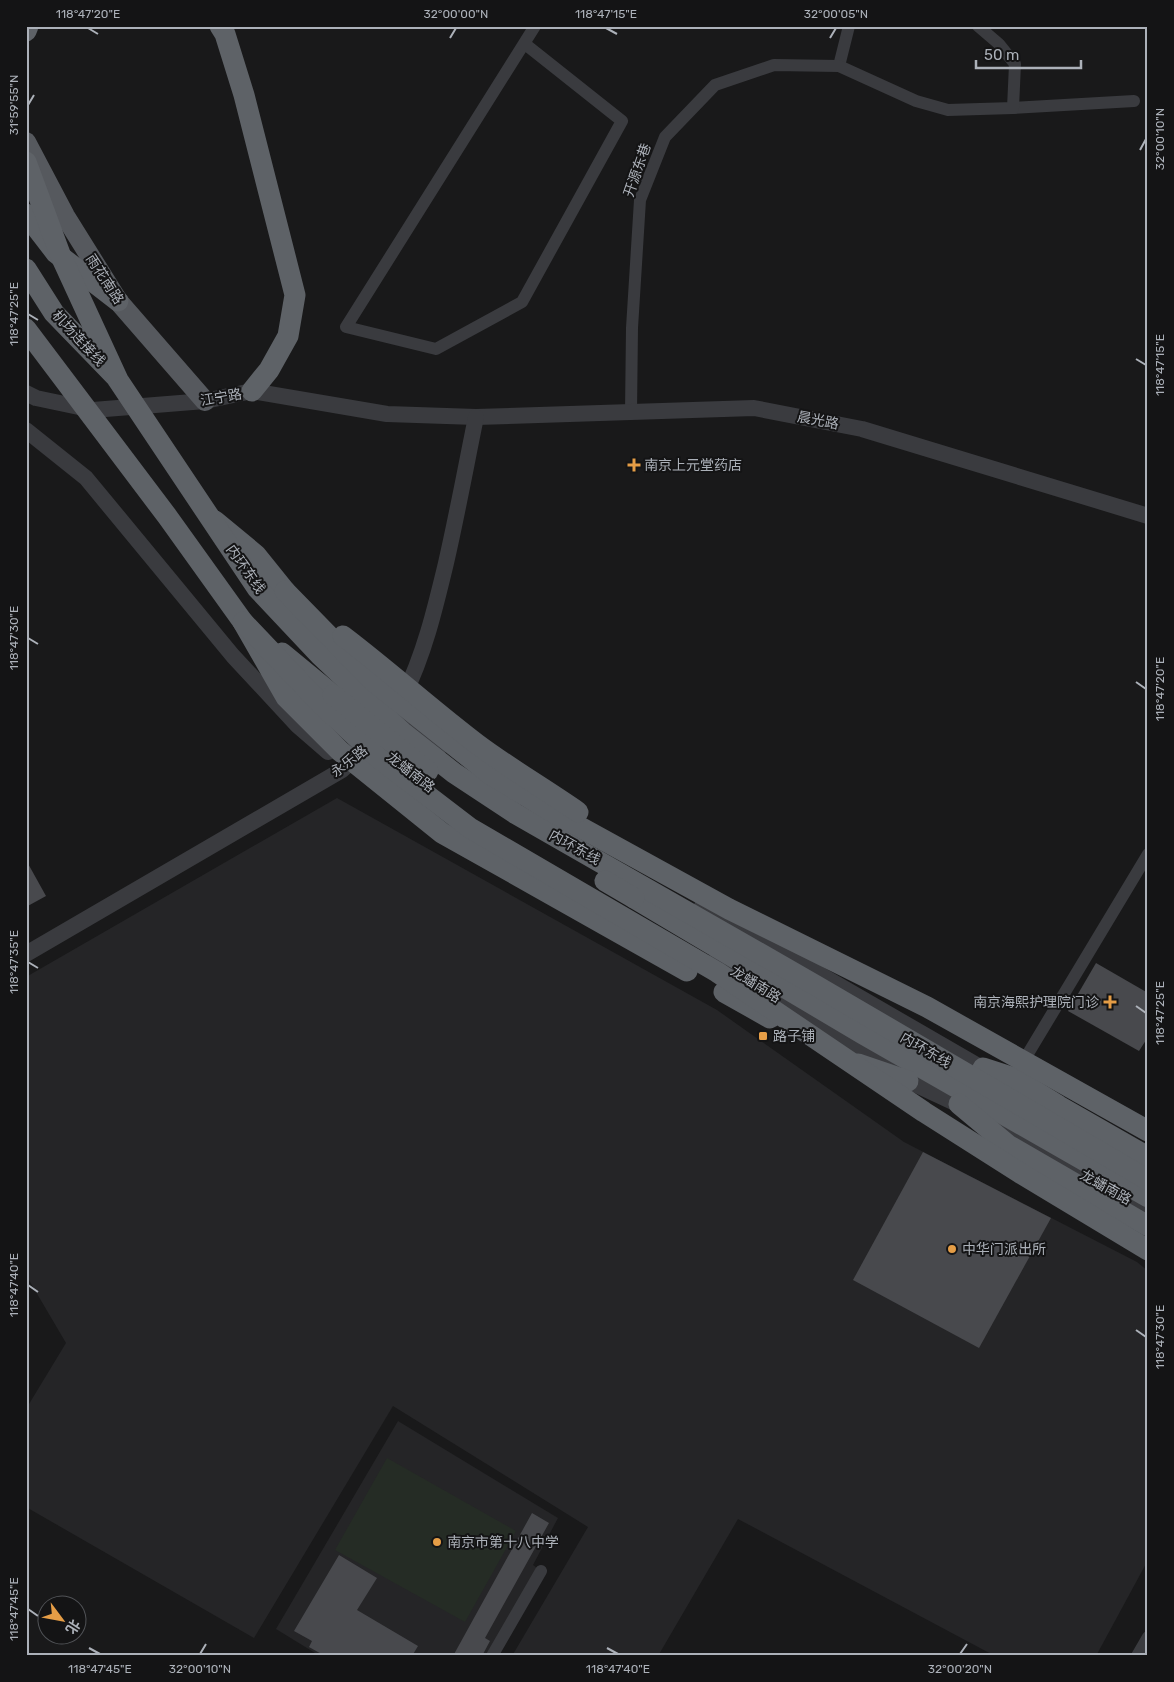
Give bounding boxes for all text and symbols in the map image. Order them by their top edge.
text: 118°47'20"E [56,7,120,21]
text: 32°00'00"N [424,7,488,21]
text: 118°47'15"E [575,7,637,21]
text: 32°00'05"N [804,7,868,21]
scale bar [976,38,1082,70]
text: 50 m [984,46,1019,64]
text: 31°59'55"N [7,75,21,135]
text: 32°00'10"N [1153,108,1167,170]
street label: 开源东巷 [620,141,655,199]
street label: 雨花南路 [82,251,127,307]
text: 118°47'25"E [7,282,21,346]
street label: 机场连接线 [49,307,109,370]
text: 118°47'15"E [1153,334,1167,396]
street label: 江宁路 [199,385,243,410]
street label: 晨光路 [796,408,840,433]
place label: 南京上元堂药店 [644,457,742,474]
marker: 南京上元堂药店 [628,459,640,471]
street label: 内环东线 [223,541,269,597]
text: 118°47'30"E [7,606,21,670]
text: 118°47'20"E [1153,657,1167,721]
street label: 永乐路 [328,742,371,781]
street label: 龙蟠南路 [383,748,438,796]
street label: 内环东线 [546,826,603,868]
text: 118°47'35"E [7,930,21,994]
street label: 龙蟠南路 [727,962,784,1006]
text: 118°47'25"E [1153,981,1167,1045]
place label: 南京海熙护理院门诊 [973,994,1099,1011]
marker: 南京海熙护理院门诊 [1103,995,1117,1009]
place label: 路子铺 [773,1028,815,1045]
street label: 内环东线 [897,1029,954,1072]
marker: 路子铺 [757,1030,769,1042]
street label: 龙蟠南路 [1077,1166,1134,1208]
place label: 中华门派出所 [962,1241,1046,1258]
marker: 中华门派出所 [946,1243,958,1255]
text: 118°47'40"E [7,1253,21,1317]
text: 118°47'30"E [1153,1305,1167,1369]
place label: 南京市第十八中学 [447,1534,559,1551]
marker: 南京市第十八中学 [431,1536,443,1548]
text: 118°47'45"E [7,1577,21,1641]
north arrow [38,1594,88,1644]
text: 北 [62,1616,84,1637]
text: 118°47'45"E [68,1662,132,1676]
text: 32°00'10"N [169,1662,231,1676]
text: 118°47'40"E [586,1662,650,1676]
text: 32°00'20"N [928,1662,992,1676]

